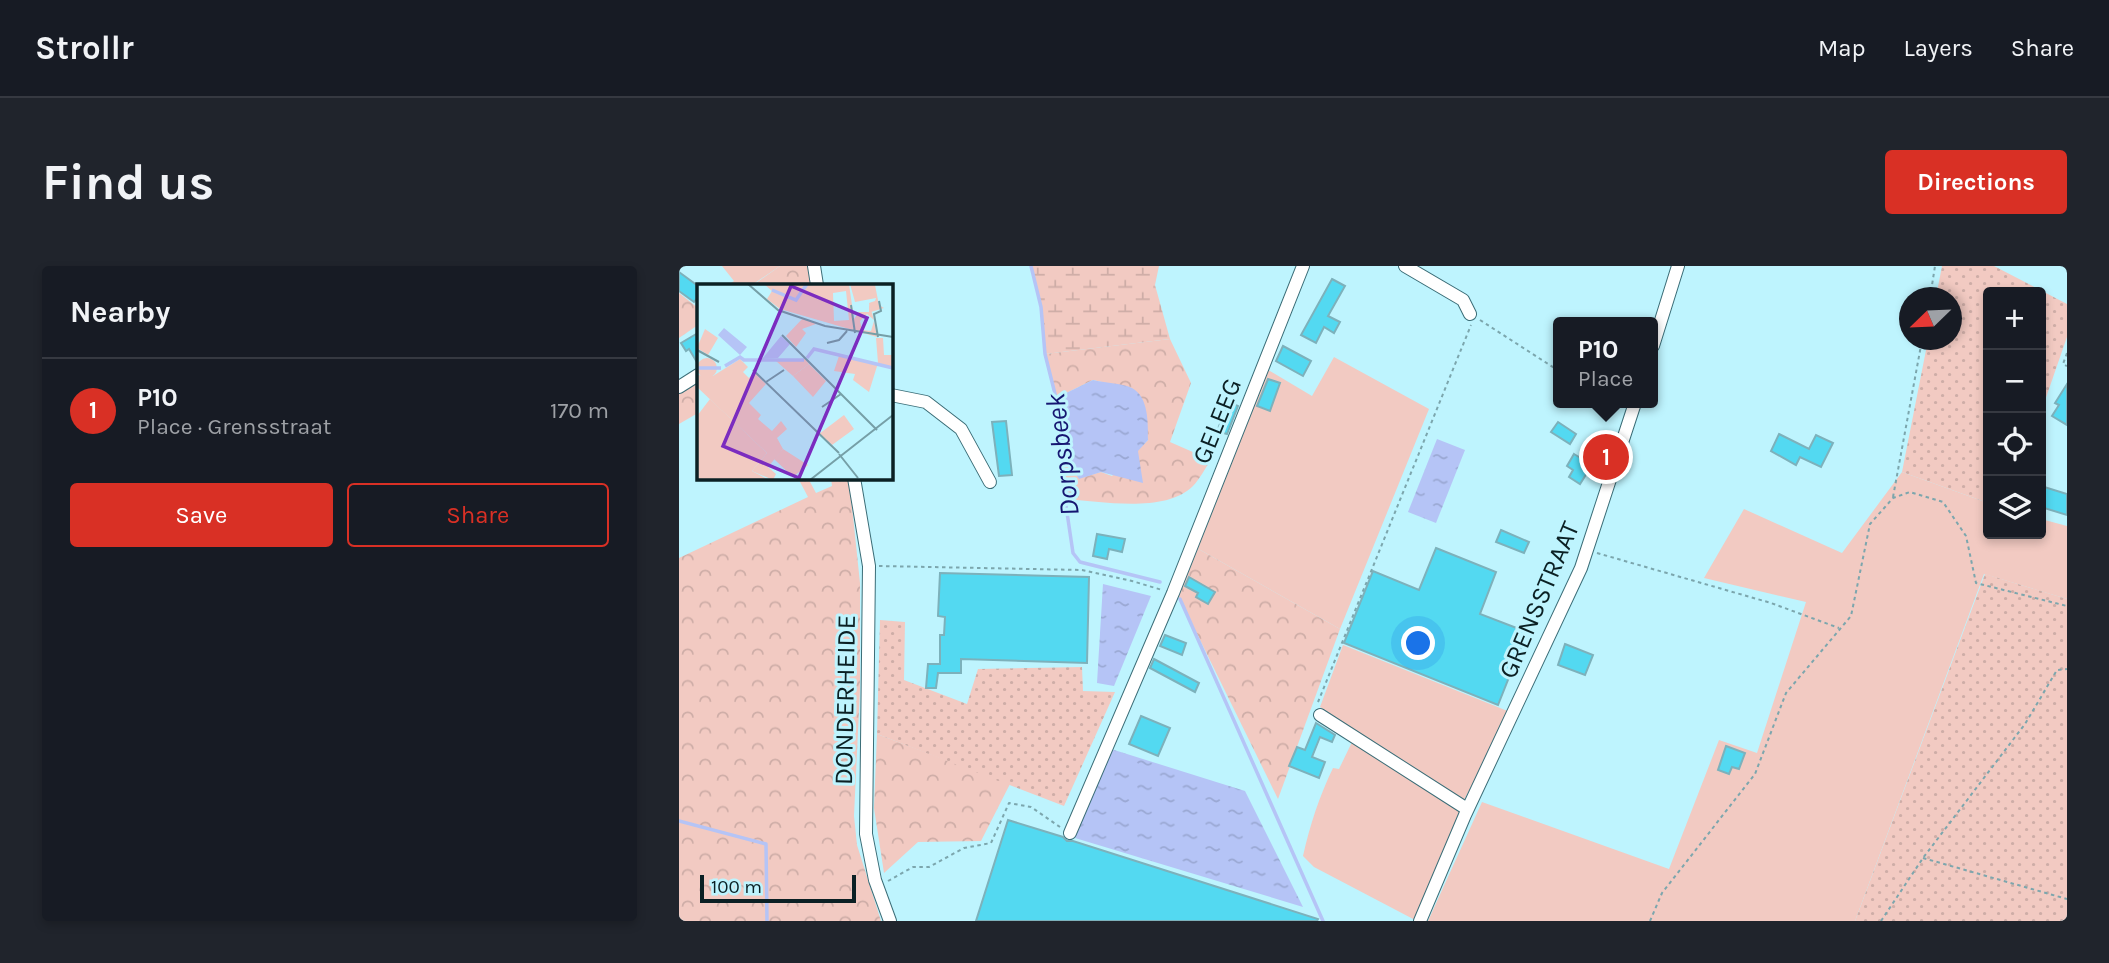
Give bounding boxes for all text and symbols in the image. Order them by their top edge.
text: Strollr [35,29,134,67]
text: Map [1818,34,1866,62]
text: Layers [1904,34,1973,62]
text: Share [2011,34,2074,62]
button: Directions [1885,150,2067,214]
text: Find us [42,154,214,211]
inset map [697,284,893,480]
north arrow [1899,287,1962,350]
map controls [1983,287,2046,539]
button: + [1983,287,2046,350]
text: Nearby [70,294,170,330]
popup [1553,317,1658,408]
text: P10 [1578,334,1619,365]
button: − [1983,350,2046,413]
text: Place [1578,365,1633,392]
street label: GELEEG [1186,374,1248,468]
text: P10 [137,382,178,413]
water label: Dorpsbeek [1038,391,1086,518]
text: 1 [89,397,97,424]
text: 170 m [550,397,609,424]
text: Place · Grensstraat [137,413,331,440]
button: locate [1983,413,2046,476]
pin: 1 [1583,431,1629,483]
button: layers [1983,476,2046,539]
button: Save [70,483,333,547]
button: Share [347,483,609,547]
street label: GRENSSTRAAT [1492,517,1586,683]
street label: DONDERHEIDE [828,615,862,785]
your location [1401,626,1435,660]
scale bar [700,872,856,904]
text: 100 m [711,876,762,898]

